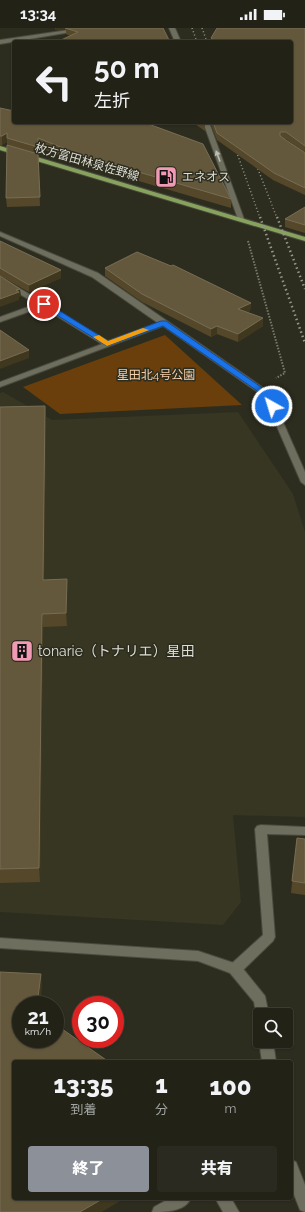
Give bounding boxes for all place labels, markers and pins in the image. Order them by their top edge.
fuel station icon: エネオス [153,164,179,190]
place label: エネオス [182,170,230,184]
pin [27,287,61,321]
building icon: tonarie（トナリエ）星田 [9,638,35,664]
place label: tonarie（トナリエ）星田 [38,643,195,659]

